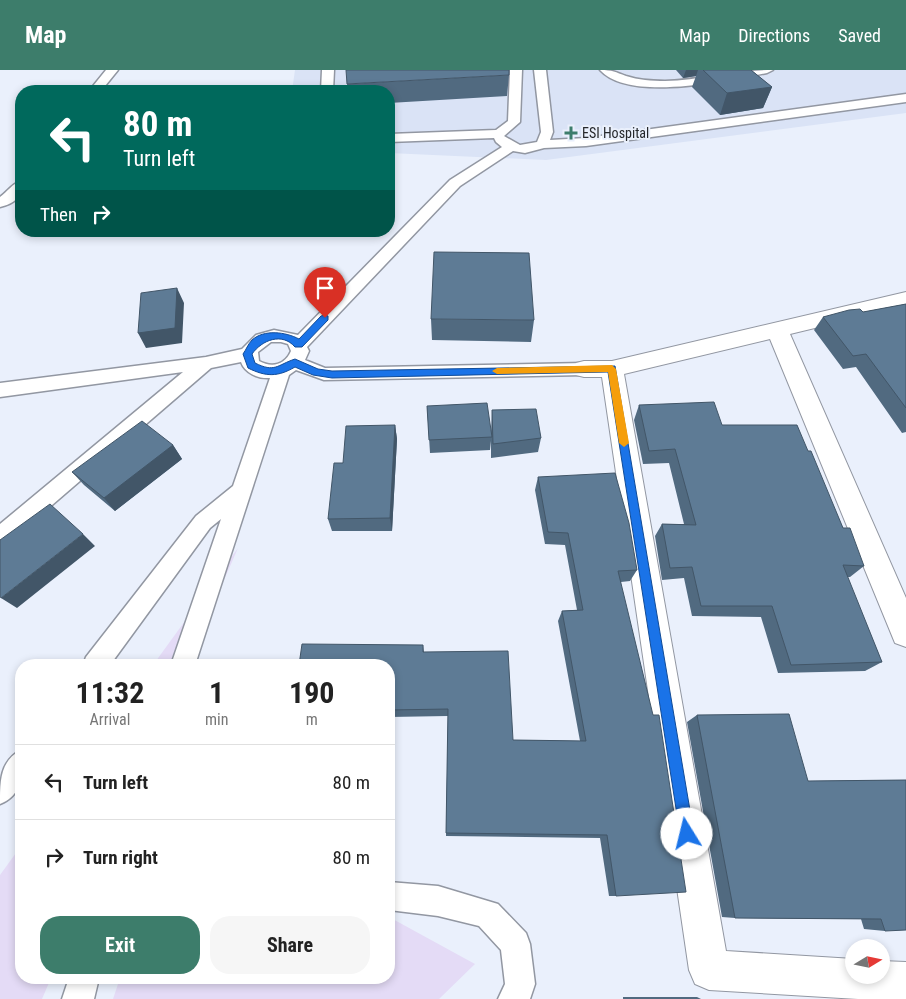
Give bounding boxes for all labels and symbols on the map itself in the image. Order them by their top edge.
place label: ESI Hospital [582,125,649,141]
marker: ESI Hospital [564,126,578,140]
pin [304,267,346,318]
position arrow [660,807,712,859]
north arrow [845,939,890,984]

